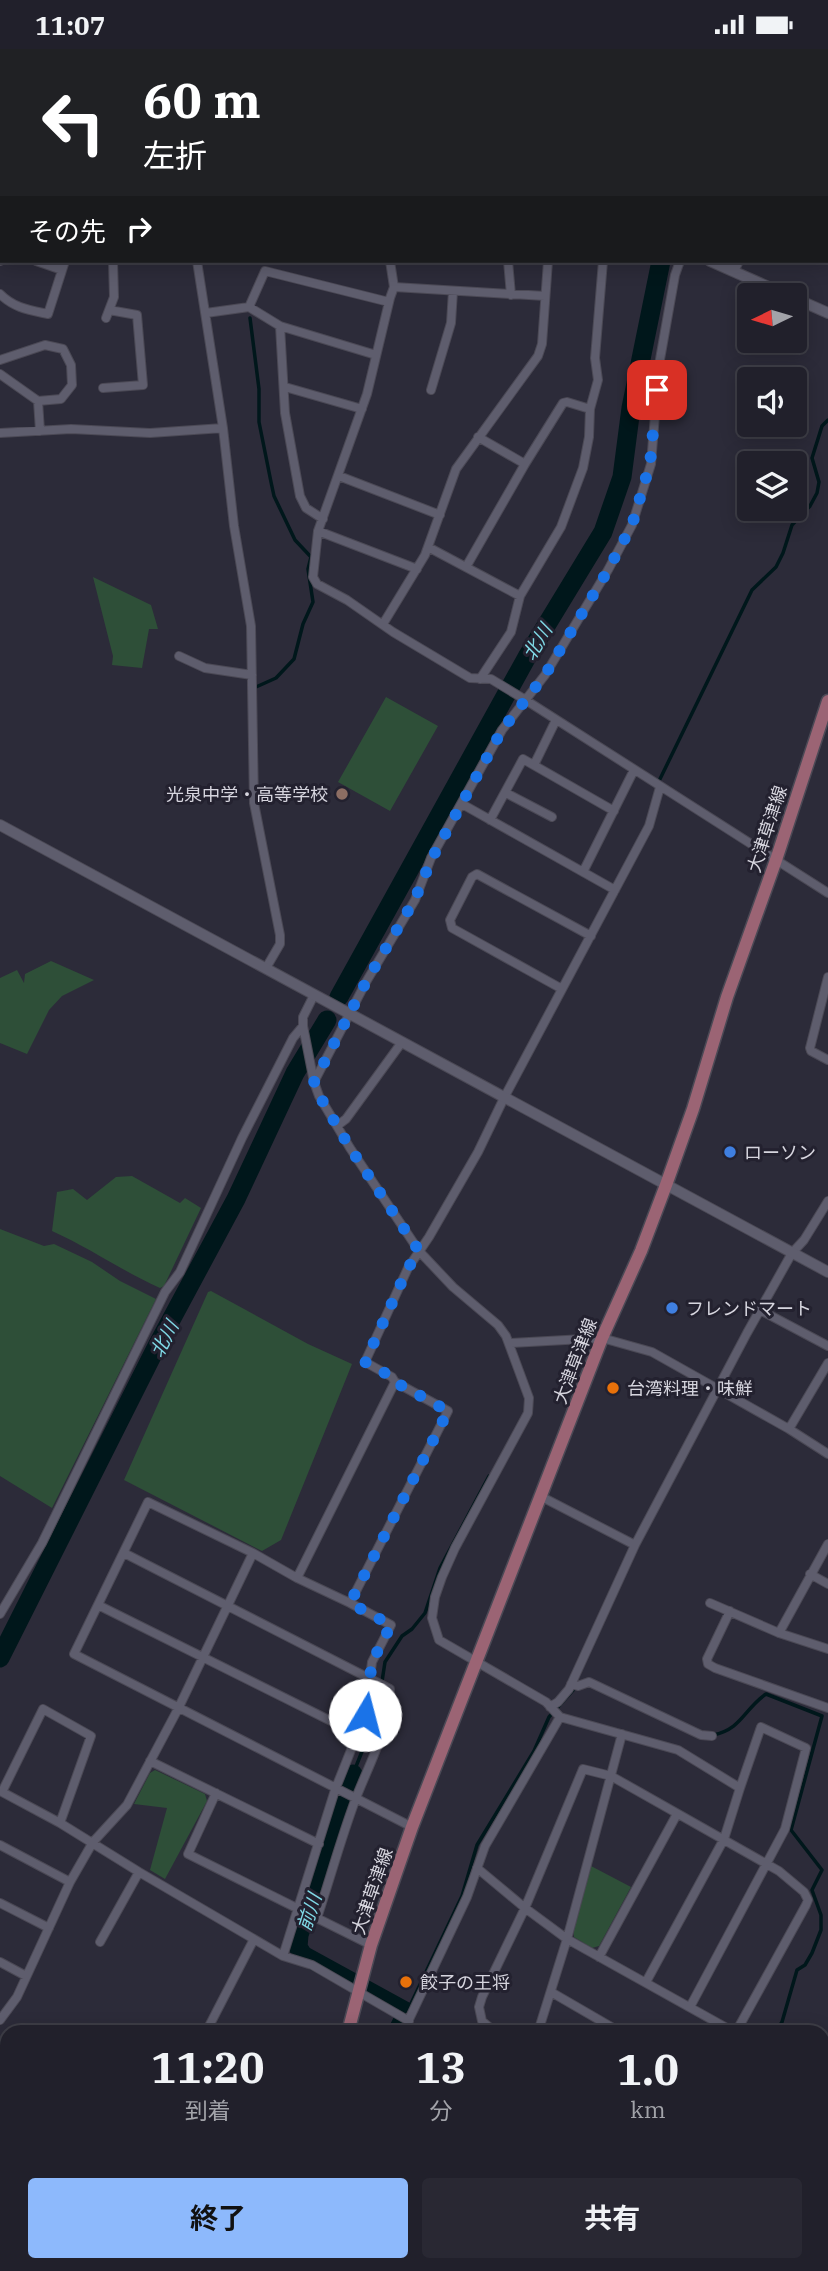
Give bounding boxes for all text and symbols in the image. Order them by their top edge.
text: 11:07 [35,8,105,42]
text: 60 m [143,68,261,131]
icon: left [28,77,119,168]
text: 左折 [143,134,207,176]
icon: right [120,210,158,248]
text: その先 [28,214,106,248]
north arrow [737,283,807,353]
map controls [737,283,807,521]
pin [627,360,687,420]
button: sound [737,367,807,437]
icon: arrive [638,371,676,409]
button: layers [737,451,807,521]
water label: 北川 [517,618,558,664]
place label: 光泉中学・高等学校 [166,783,328,806]
street label: 大津草津線 [742,783,792,875]
marker: 光泉中学・高等学校 [334,786,350,802]
place label: ローソン [744,1141,816,1164]
marker: ローソン [722,1144,738,1160]
place label: フレンドマート [686,1297,812,1320]
marker: フレンドマート [664,1300,680,1316]
water label: 北川 [145,1315,184,1361]
street label: 大津草津線 [548,1315,602,1407]
place label: 台湾料理・味鮮 [627,1377,753,1400]
marker: 台湾料理・味鮮 [605,1380,621,1396]
position arrow [328,1678,402,1752]
street label: 大津草津線 [346,1845,398,1937]
water label: 前川 [292,1888,327,1934]
place label: 餃子の王将 [420,1971,510,1994]
marker: 餃子の王将 [398,1974,414,1990]
text: 11:20 [151,2040,264,2095]
text: 13 [415,2040,466,2095]
text: 1.0 [617,2042,679,2097]
text: km [630,2094,666,2124]
text: 到着 [185,2095,231,2125]
text: 分 [429,2095,452,2125]
button: 終了 [28,2178,408,2258]
button: 共有 [422,2178,802,2258]

